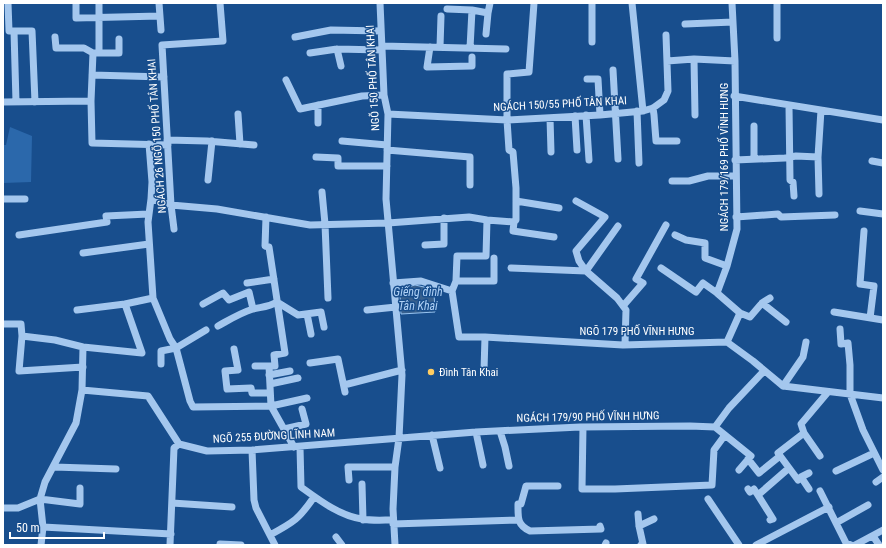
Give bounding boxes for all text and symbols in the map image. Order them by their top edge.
street label: NGÕ 150 PHỐ TÂN KHAI [362,25,382,131]
street label: NGÁCH 26 NGÕ 150 PHỐ TÂN KHAI [143,58,169,214]
street label: NGÁCH 179/169 PHỐ VĨNH HƯNG [716,83,731,231]
street label: NGÁCH 150/55 PHỐ TÂN KHAI [493,92,627,114]
water label: Giếng đình Tân Khai [393,285,443,313]
street label: NGÕ 179 PHỐ VĨNH HƯNG [579,323,695,338]
place label: Đình Tân Khai [439,366,498,379]
marker: Đình Tân Khai [426,367,436,377]
street label: NGÁCH 179/90 PHỐ VĨNH HƯNG [516,407,660,425]
street label: NGÕ 255 ĐƯỜNG LĨNH NAM [213,426,335,446]
scale bar [10,514,104,540]
text: 50 m [16,521,40,535]

